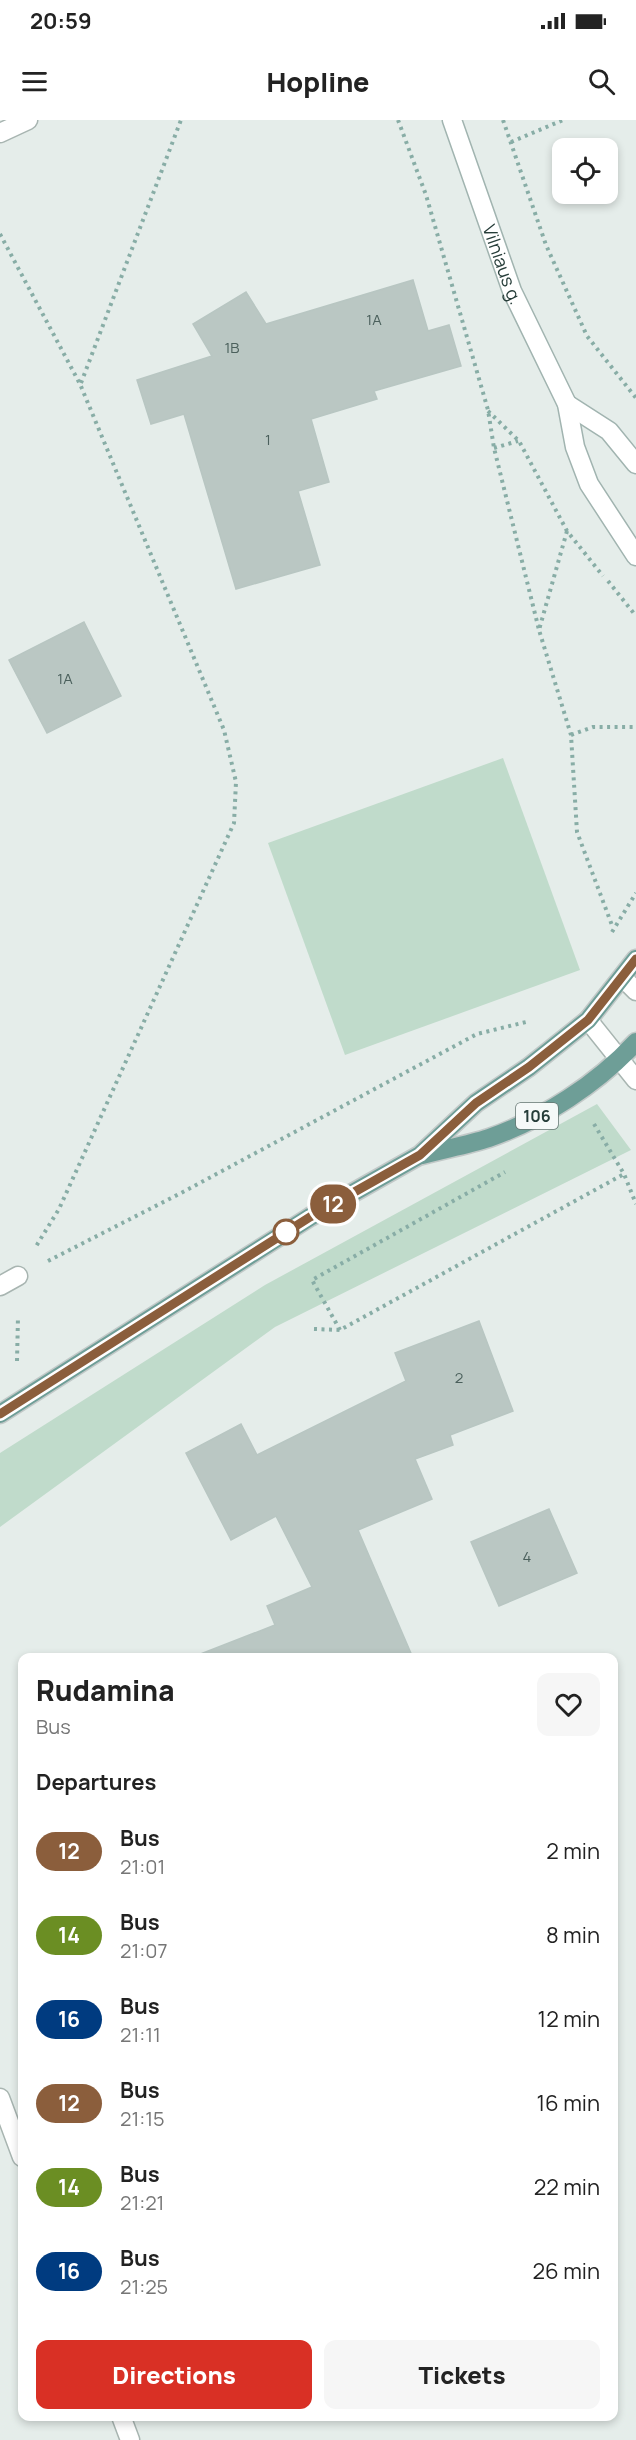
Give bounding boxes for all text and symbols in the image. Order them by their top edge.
text: 20:59 [30,6,92,36]
text: Hopline [267,63,369,100]
icon: menu [18,65,51,98]
icon: search [585,65,618,98]
map controls [552,138,618,204]
button: locate [552,138,618,204]
street label: Vilniaus g. [478,221,529,308]
house number: 1A [366,309,382,330]
house number: 1B [224,337,240,358]
house number: 1 [265,429,271,450]
house number: 1A [57,668,73,689]
road number: 106 [516,1103,558,1129]
line badge: 12 [306,1184,360,1224]
text: 12 [322,1190,344,1218]
unlabelled marker [273,1219,299,1245]
house number: 2 [455,1367,463,1388]
house number: 4 [523,1546,532,1567]
text: Rudamina [36,1671,174,1709]
button: heart [537,1673,600,1736]
text: Bus [36,1713,71,1740]
text: Departures [36,1767,156,1797]
text: Bus [120,1823,160,1853]
text: 2 min [546,1836,600,1866]
text: 12 [58,1837,80,1865]
text: 21:01 [120,1853,165,1880]
text: Bus [120,1907,160,1937]
text: 8 min [546,1920,600,1950]
text: 14 [58,1921,80,1949]
text: 21:07 [120,1937,167,1964]
text: Bus [120,1991,160,2021]
text: 12 min [538,2004,600,2034]
text: 16 [58,2005,80,2033]
text: 21:11 [120,2021,161,2048]
text: Bus [120,2075,160,2105]
text: 16 min [537,2088,600,2118]
text: 12 [58,2089,80,2117]
text: 21:15 [120,2105,165,2132]
text: Bus [120,2159,160,2189]
text: 22 min [534,2172,600,2202]
text: 14 [58,2173,80,2201]
text: 21:21 [120,2189,164,2216]
text: Bus [120,2243,160,2273]
text: 26 min [533,2256,600,2286]
text: 16 [58,2257,80,2285]
text: 21:25 [120,2273,168,2300]
button: Directions [36,2340,312,2409]
button: Tickets [324,2340,600,2409]

